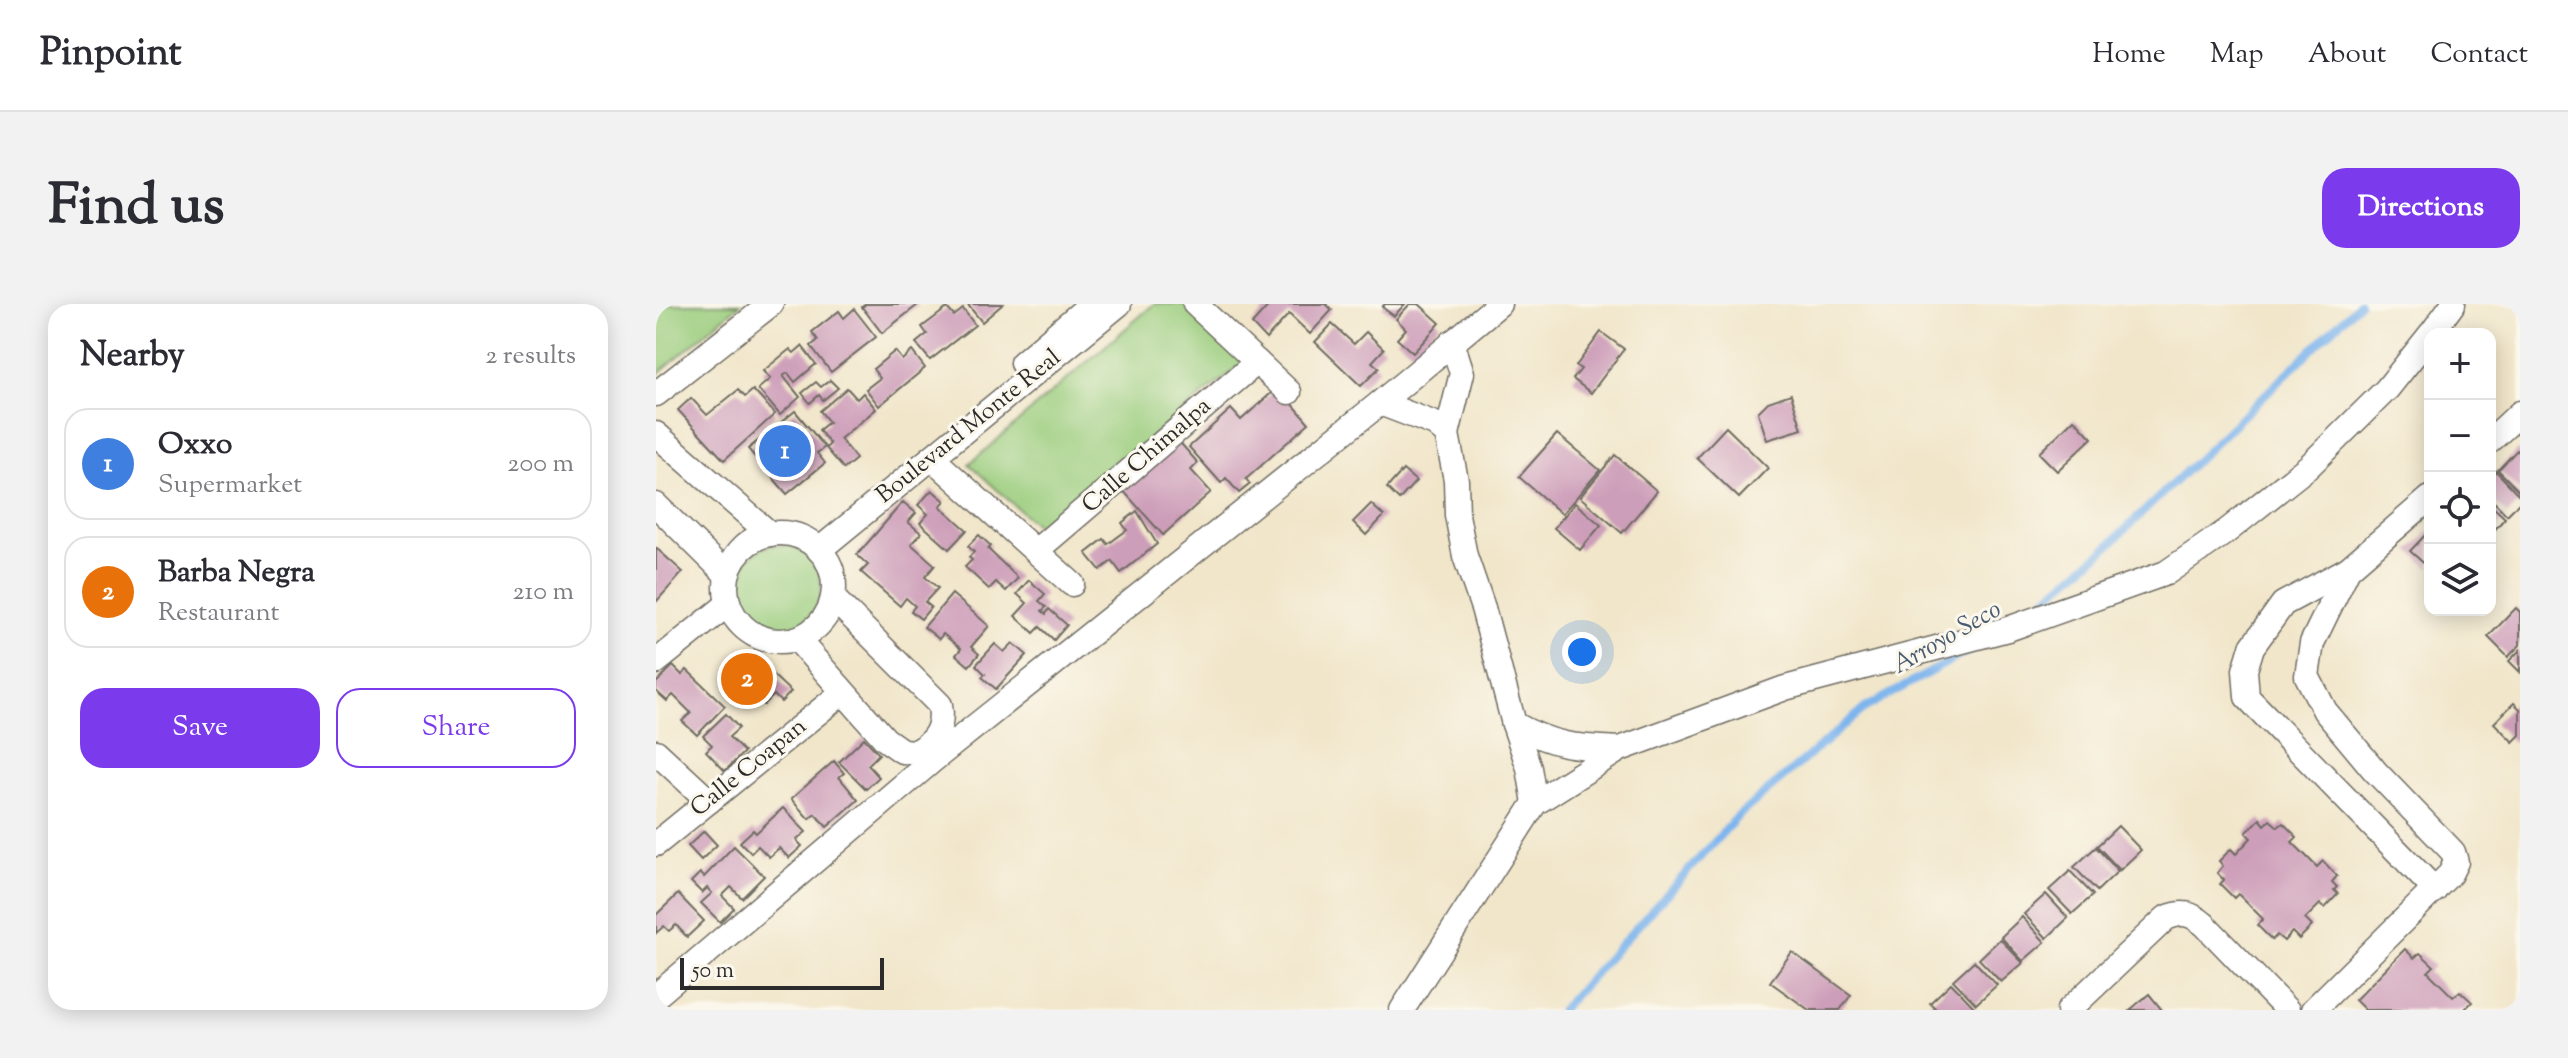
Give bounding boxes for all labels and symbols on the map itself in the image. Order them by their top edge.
street label: Boulevard Monte Real [869,342,1069,512]
street label: Calle Chimalpa [1075,390,1219,522]
pin: 1 [759,421,811,481]
water label: Arroyo Seco [1885,592,2009,684]
your location [1562,632,1602,672]
pin: 2 [721,649,773,709]
street label: Calle Coapan [684,711,814,825]
scale bar [680,954,884,990]

